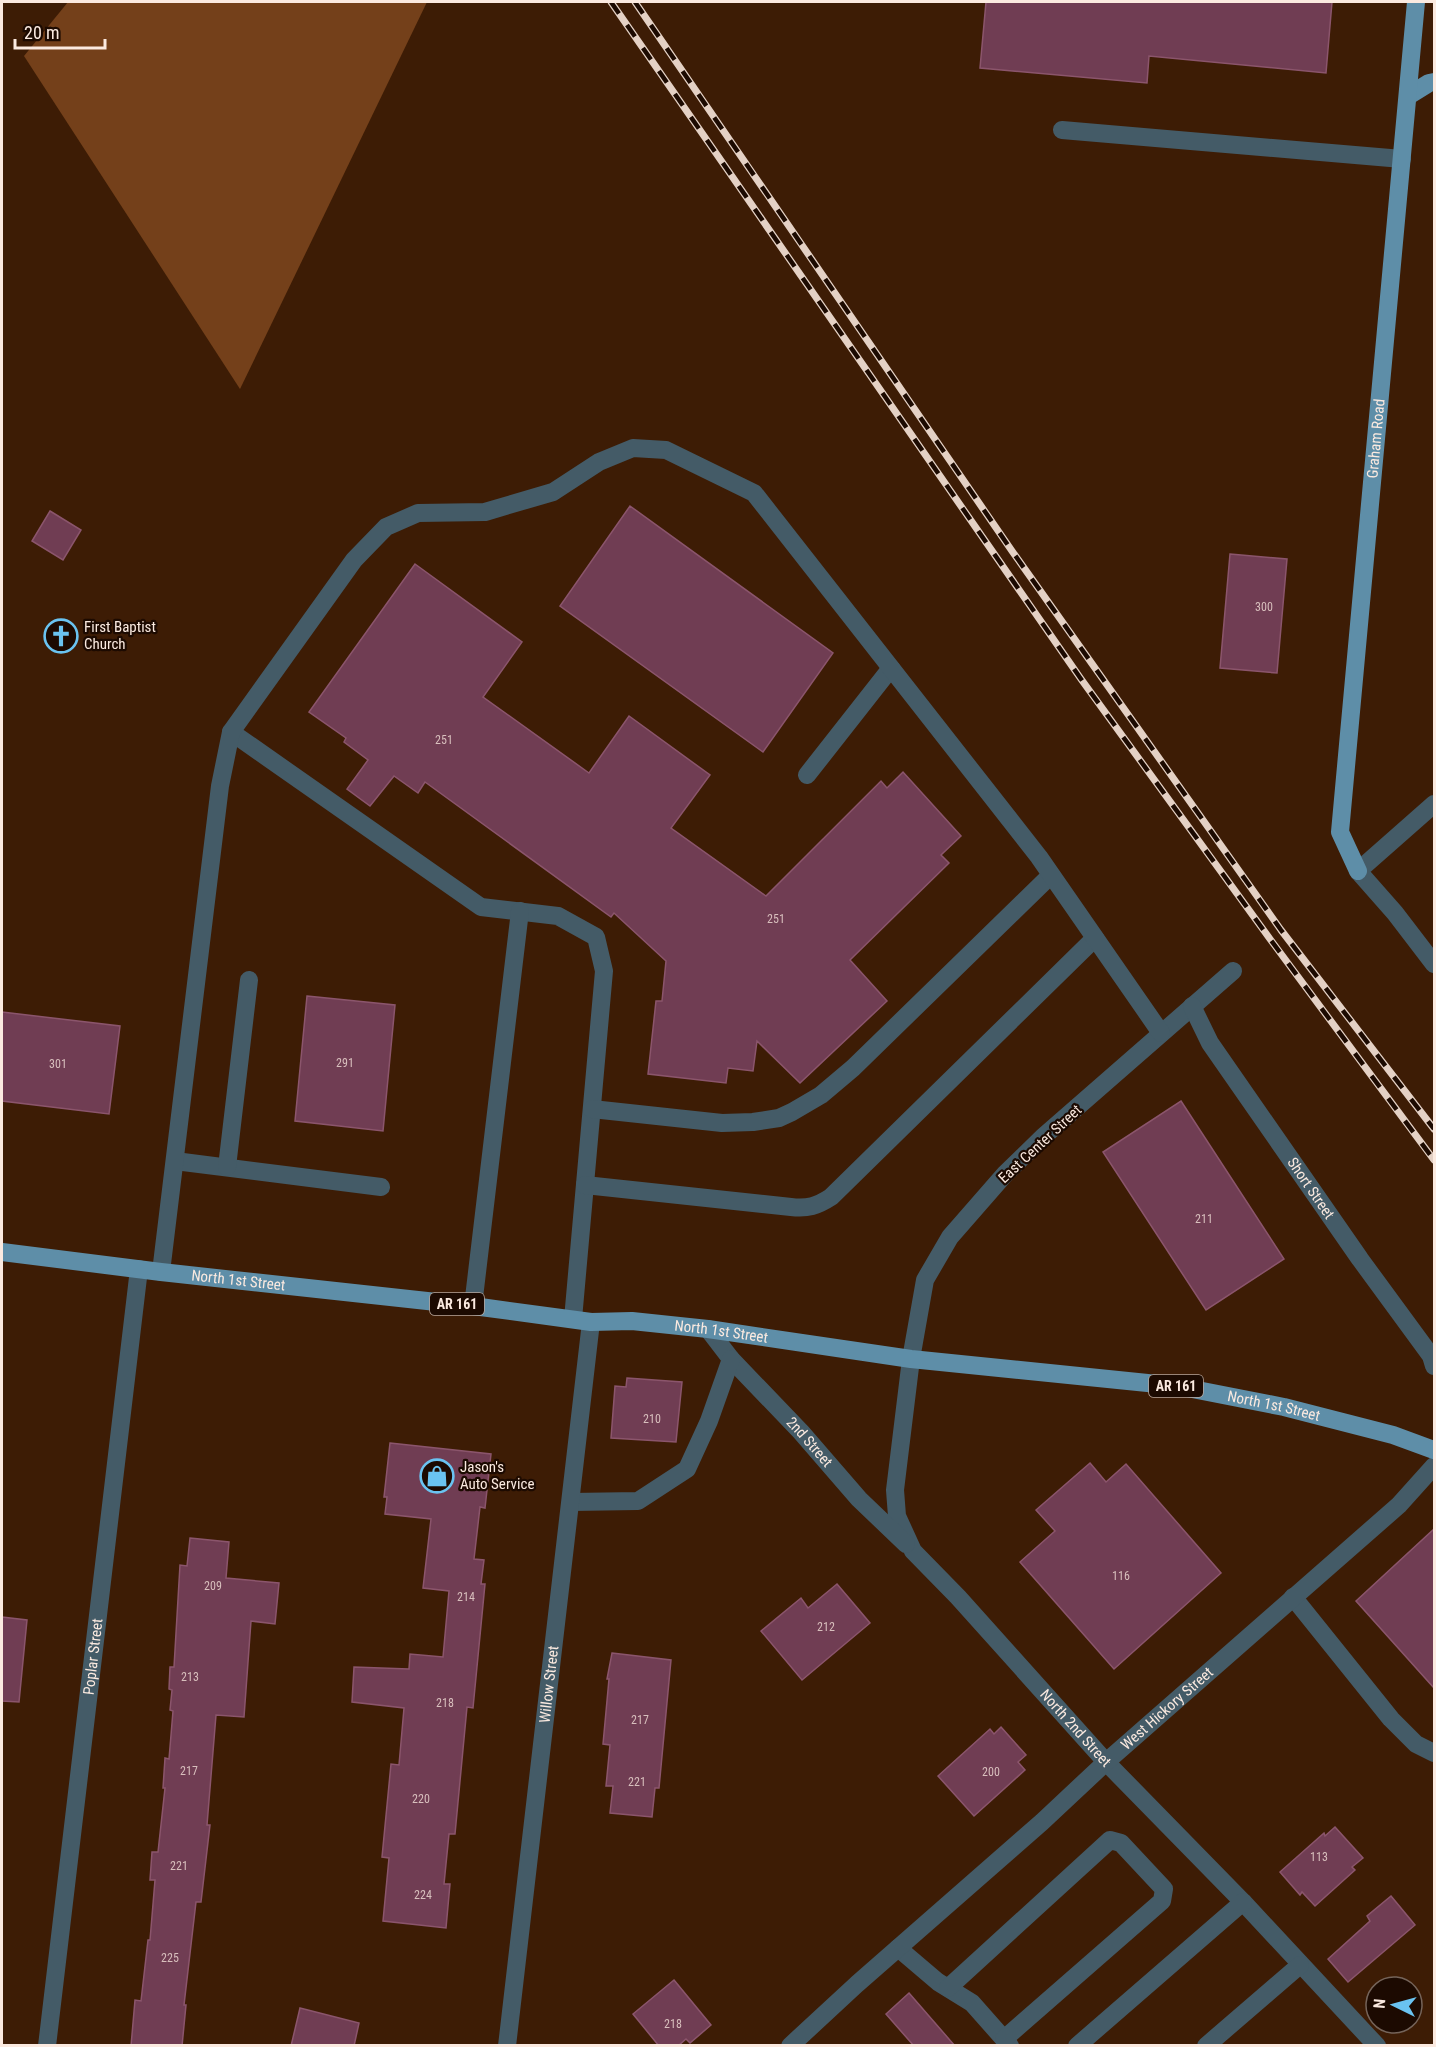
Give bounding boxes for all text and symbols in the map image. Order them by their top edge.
scale bar [15,12,105,50]
text: 20 m [24,22,59,43]
street label: Graham Road [1363,398,1389,479]
house number: 300 [1255,600,1273,614]
church icon: First Baptist Church [43,618,79,654]
place label: First Baptist Church [84,618,156,653]
house number: 251 [435,733,453,747]
house number: 251 [767,912,785,926]
house number: 291 [336,1056,354,1070]
house number: 301 [49,1057,67,1071]
street label: East Center Street [995,1101,1085,1187]
street label: Short Street [1283,1154,1338,1222]
house number: 211 [1195,1212,1213,1226]
street label: North 1st Street [190,1266,286,1294]
road number: AR 161 [430,1293,484,1315]
street label: North 1st Street [673,1317,769,1347]
road number: AR 161 [1149,1375,1203,1397]
street label: North 1st Street [1226,1387,1322,1425]
house number: 210 [643,1412,661,1426]
street label: 2nd Street [783,1413,836,1471]
shop icon: Jason's Auto Service [419,1458,455,1494]
place label: Jason's Auto Service [460,1458,534,1493]
house number: 116 [1112,1569,1130,1583]
house number: 209 [204,1579,222,1593]
house number: 214 [457,1590,475,1604]
street label: Poplar Street [80,1617,107,1696]
house number: 212 [817,1620,835,1634]
street label: Willow Street [536,1645,562,1724]
street label: West Hickory Street [1117,1663,1217,1754]
house number: 213 [181,1670,199,1684]
street label: North 2nd Street [1036,1686,1115,1771]
house number: 218 [436,1696,454,1710]
house number: 217 [631,1713,649,1727]
house number: 217 [180,1764,198,1778]
house number: 200 [982,1765,1000,1779]
house number: 221 [628,1775,646,1789]
house number: 220 [412,1792,430,1806]
house number: 113 [1310,1850,1328,1864]
house number: 221 [170,1859,188,1873]
house number: 224 [414,1888,432,1902]
house number: 225 [161,1951,179,1965]
north arrow [1364,1975,1424,2035]
text: N [1370,1998,1389,2009]
house number: 218 [664,2017,682,2031]

